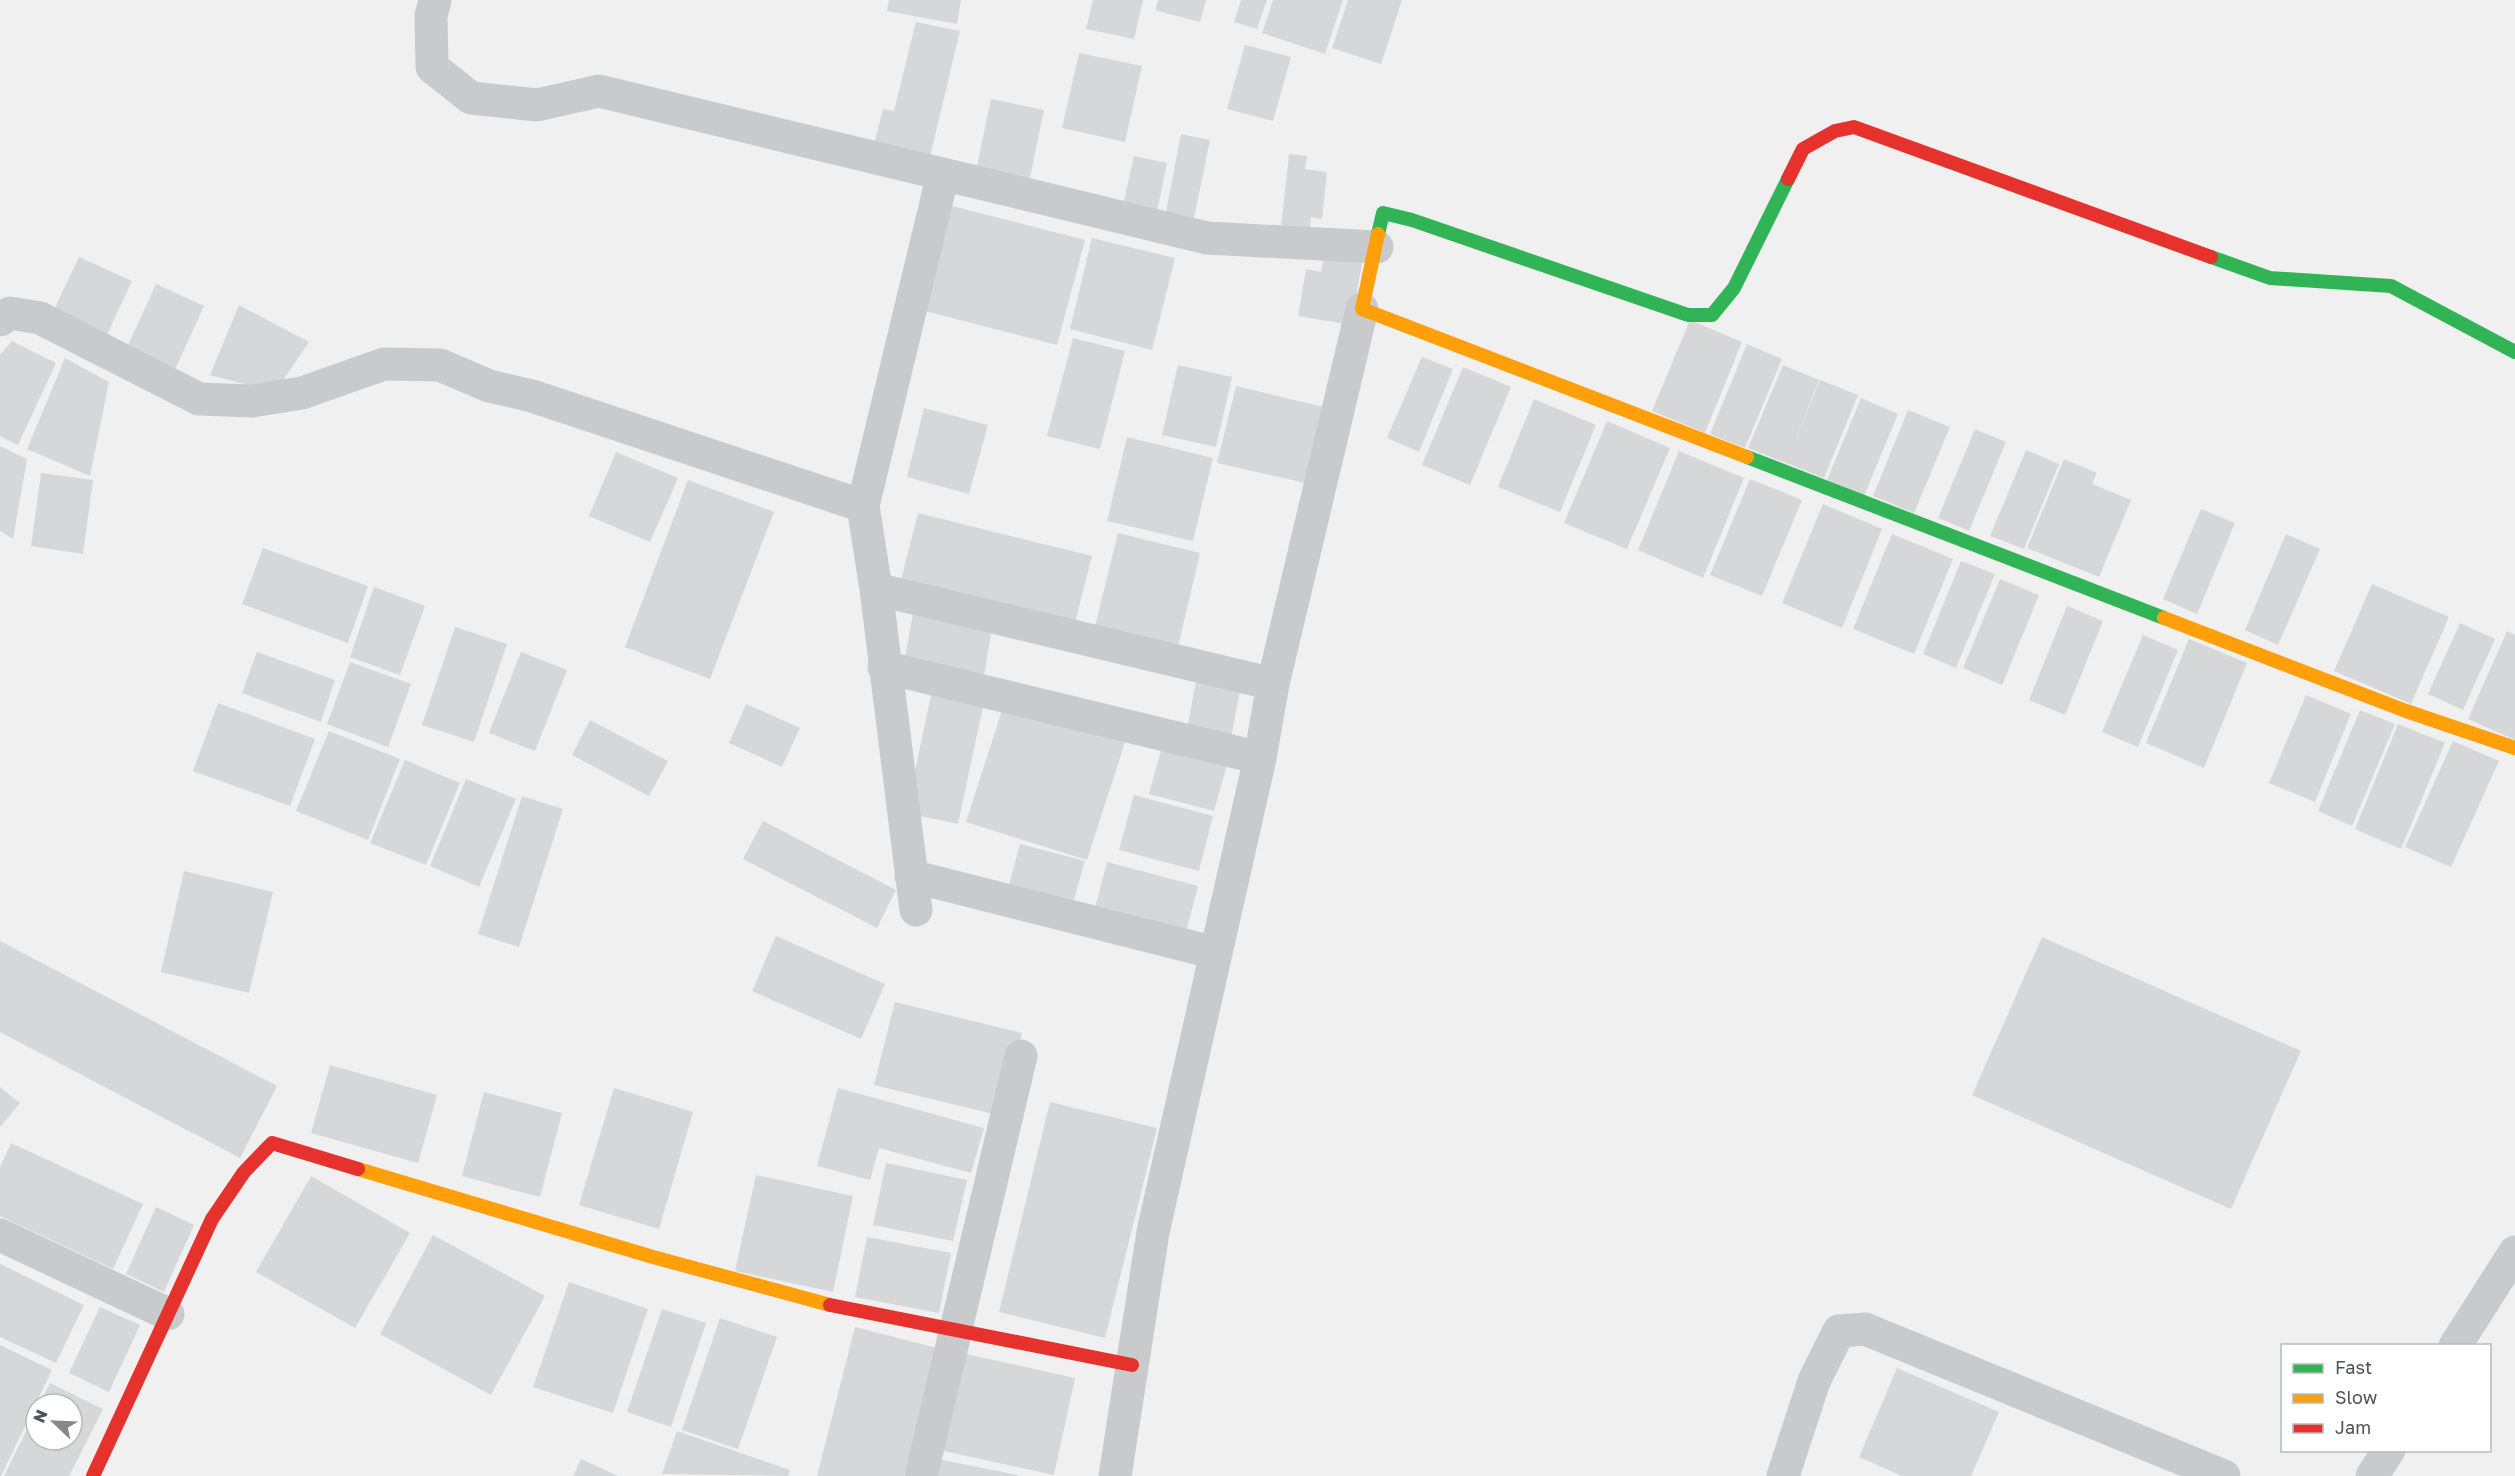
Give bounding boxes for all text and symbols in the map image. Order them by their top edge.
legend [2281,1344,2491,1452]
text: Fast [2335,1356,2372,1378]
text: Slow [2335,1386,2378,1408]
north arrow [24,1392,84,1452]
text: N [29,1407,52,1426]
text: Jam [2335,1416,2371,1438]

